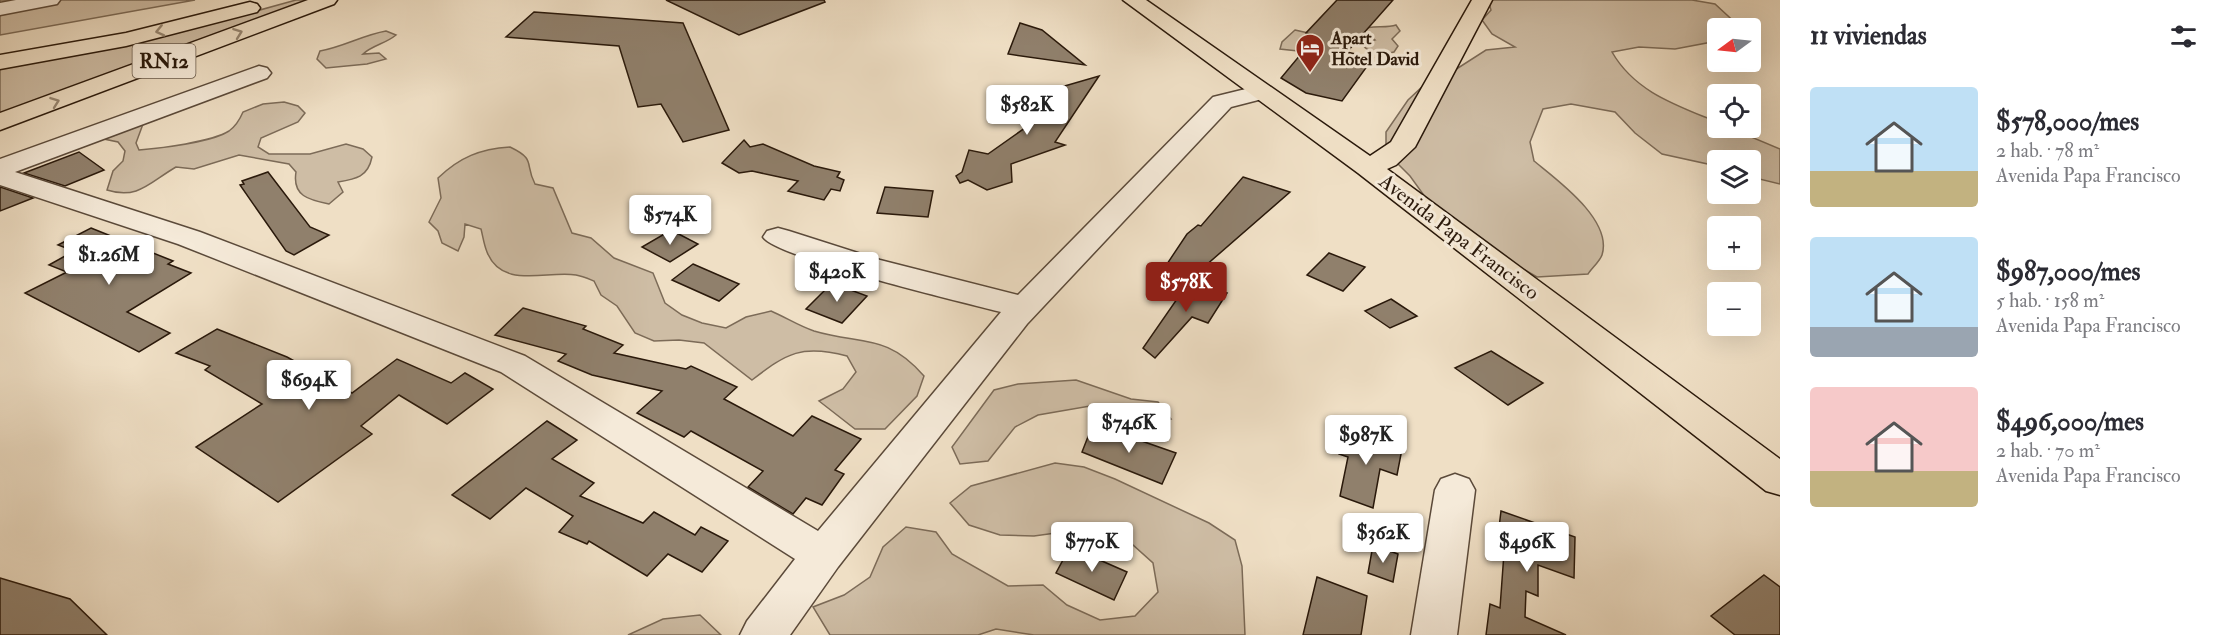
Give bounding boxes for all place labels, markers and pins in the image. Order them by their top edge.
place label: Apart Hotel David [1330,27,1419,71]
hotel icon: Apart Hotel David [1294,32,1326,74]
pin: $582K [985,85,1069,136]
pin: $574K [628,195,712,246]
pin: $1.26M [60,235,158,286]
pin: $420K [795,252,879,303]
pin: $578K [1144,262,1228,313]
pin: $694K [267,360,351,411]
pin: $746K [1087,403,1171,454]
pin: $987K [1324,415,1408,466]
pin: $362K [1341,513,1425,564]
pin: $770K [1050,522,1134,573]
pin: $496K [1485,522,1569,573]

